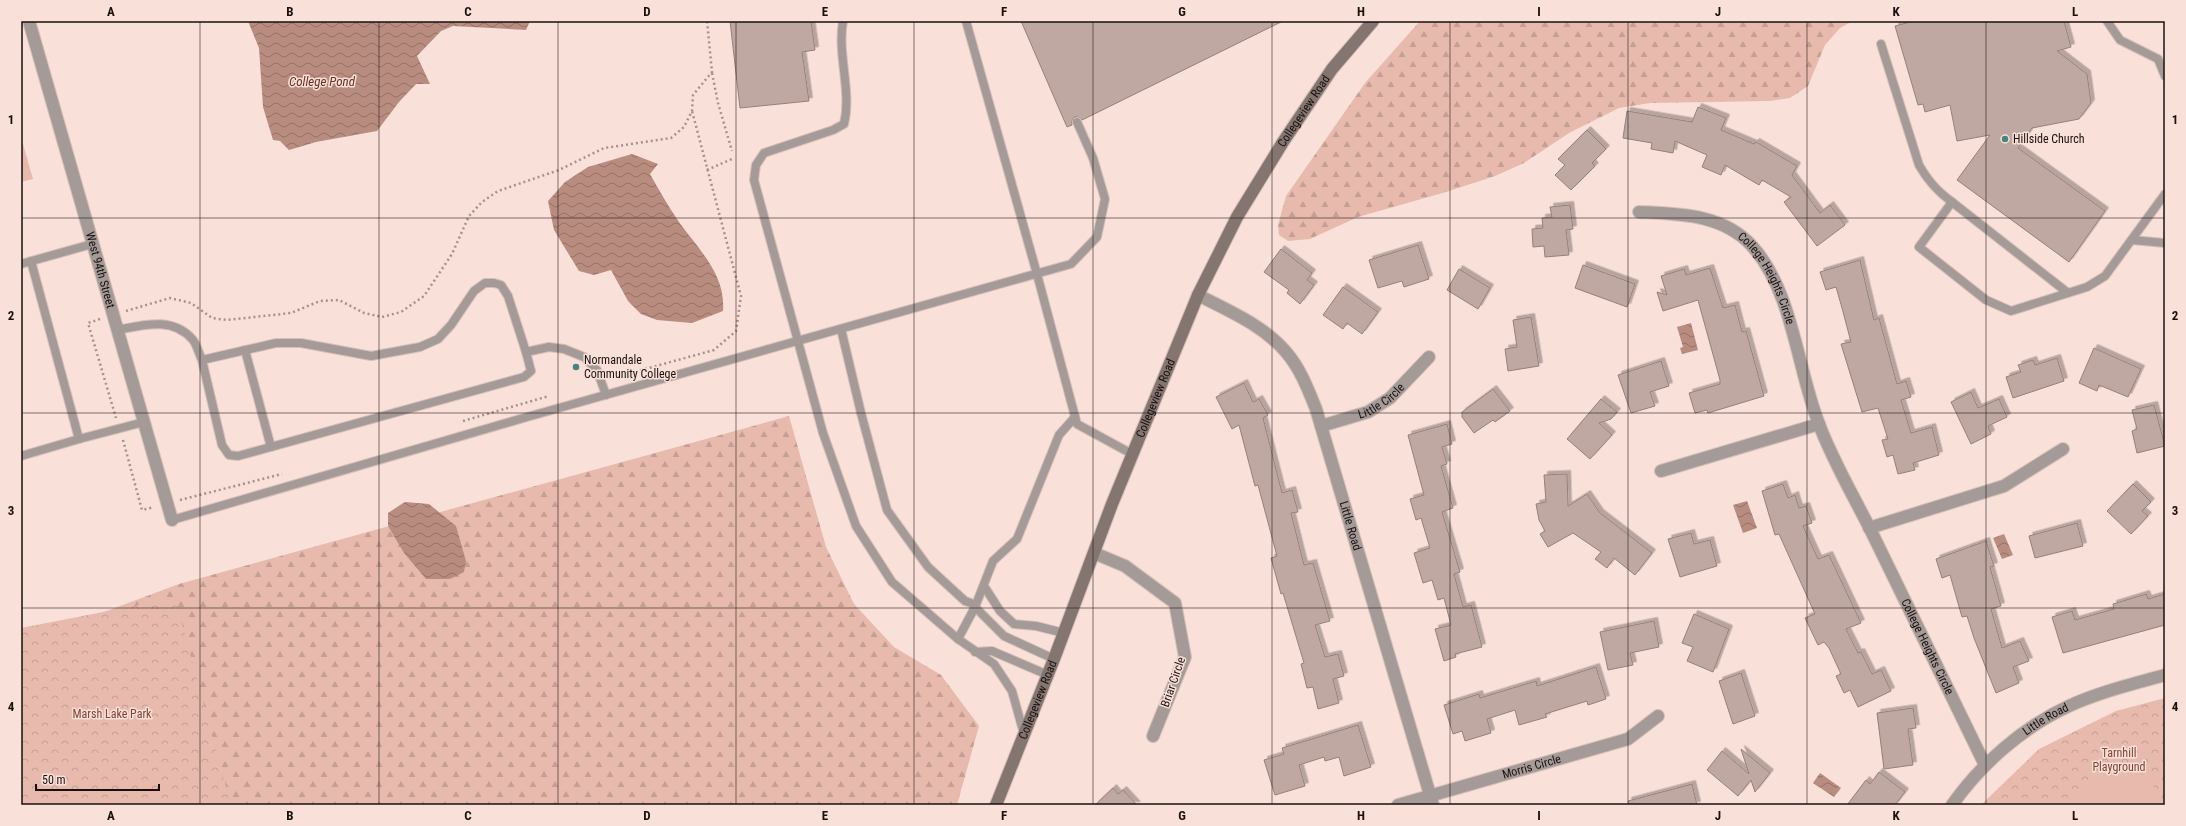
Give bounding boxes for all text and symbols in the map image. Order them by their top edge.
text: A [107,4,115,19]
text: B [286,4,294,19]
text: C [464,4,472,19]
text: D [643,4,651,19]
text: E [822,4,829,19]
text: F [1001,4,1007,19]
text: G [1178,4,1186,19]
text: H [1357,4,1365,19]
text: I [1537,4,1541,19]
text: J [1715,4,1721,19]
text: K [1892,4,1900,19]
text: L [2072,4,2078,19]
street label: Collegeview Road [1275,72,1333,150]
water label: College Pond [289,74,356,89]
text: 1 [8,112,14,127]
text: 1 [2172,112,2178,127]
place label: Hillside Church [2013,132,2085,146]
marker: Hillside Church [2000,134,2010,144]
street label: College Heights Circle [1735,229,1797,326]
street label: West 94th Street [83,230,118,310]
text: 2 [8,308,15,323]
text: 2 [2172,308,2179,323]
place label: Normandale Community College [584,353,676,381]
street label: Collegeview Road [1133,357,1178,440]
marker: Normandale Community College [571,362,581,372]
street label: Little Circle [1356,380,1408,422]
street label: Little Road [1337,499,1364,552]
text: 3 [8,503,14,518]
text: 3 [2172,503,2178,518]
street label: College Heights Circle [1898,597,1957,697]
street label: Briar Circle [1158,655,1188,709]
street label: Collegeview Road [1016,658,1060,741]
text: 4 [8,699,15,714]
text: 4 [2172,699,2179,714]
street label: Little Road [2020,700,2071,738]
park label: Marsh Lake Park [72,707,152,721]
park label: Tarnhill Playground [2092,746,2146,774]
street label: Morris Circle [1501,751,1563,782]
scale bar [36,766,159,792]
text: 50 m [42,773,66,787]
text: A [107,808,115,823]
text: B [286,808,294,823]
text: C [464,808,472,823]
text: D [643,808,651,823]
text: E [822,808,829,823]
text: F [1001,808,1007,823]
text: G [1178,808,1186,823]
text: H [1357,808,1365,823]
text: I [1537,808,1541,823]
text: J [1715,808,1721,823]
text: K [1892,808,1900,823]
text: L [2072,808,2078,823]

